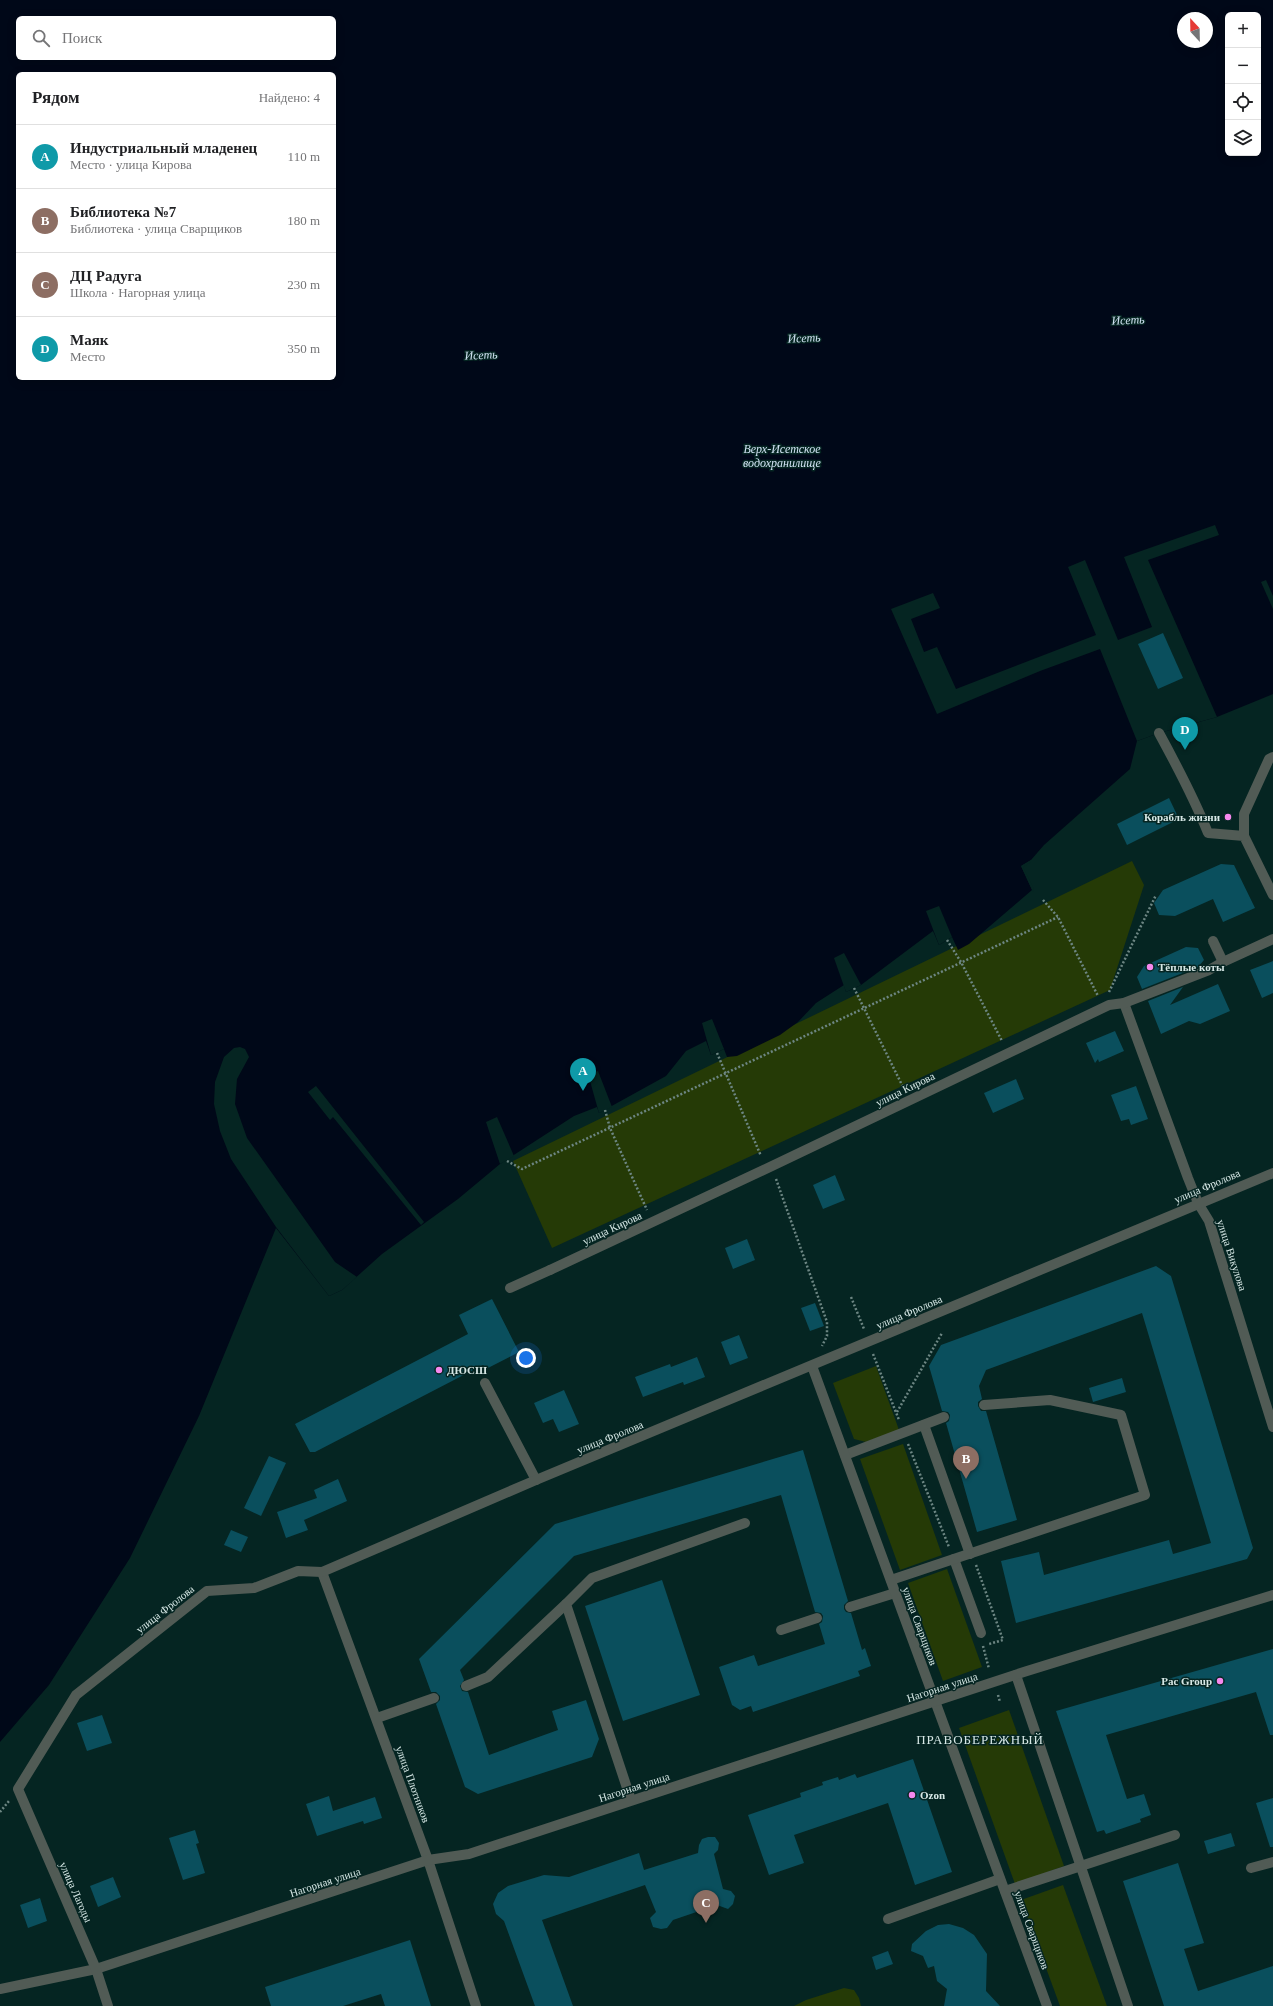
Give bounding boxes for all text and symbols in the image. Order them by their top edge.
north arrow [1177,12,1213,48]
map controls [1225,12,1261,156]
button: + [1225,12,1261,48]
search box [16,16,336,60]
icon: search [30,27,52,49]
text: Поиск [62,30,102,46]
button: − [1225,48,1261,84]
button: locate [1225,84,1261,120]
text: Рядом [32,88,80,107]
text: Найдено: 4 [259,90,320,105]
button: layers [1225,120,1261,156]
text: Индустриальный младенец [70,140,257,156]
text: A [40,149,50,164]
text: 110 m [288,149,320,164]
text: Место · улица Кирова [70,157,192,172]
text: Библиотека №7 [70,204,176,220]
text: B [41,213,49,228]
text: 180 m [287,213,320,228]
text: Библиотека · улица Сварщиков [70,221,242,236]
text: ДЦ Радуга [70,268,142,284]
text: C [40,277,50,292]
text: 230 m [287,277,320,292]
text: Школа · Нагорная улица [70,285,205,300]
water label: Исеть [1110,312,1145,328]
water label: Исеть [786,330,821,346]
text: Маяк [70,332,108,348]
text: D [40,341,50,356]
text: 350 m [287,341,320,356]
water label: Исеть [463,347,498,363]
text: Место [70,349,105,364]
water label: Верх-Исетское водохранилище [743,442,822,470]
pin: D [1172,717,1198,750]
place label: Корабль жизни [1144,811,1221,823]
marker: Корабль жизни [1223,812,1233,822]
place label: Тёплые коты [1158,961,1225,973]
marker: Тёплые коты [1145,962,1155,972]
pin: A [570,1058,596,1091]
street label: улица Кирова [874,1070,937,1108]
street label: улица Фролова [1172,1167,1242,1205]
street label: улица Кирова [580,1209,644,1247]
street label: улица Викулова [1215,1218,1249,1292]
street label: улица Фролова [874,1293,944,1331]
your location [516,1348,536,1368]
place label: ДЮСШ [447,1364,487,1376]
marker: ДЮСШ [434,1365,444,1375]
street label: улица Фролова [575,1418,645,1456]
pin: B [953,1446,979,1479]
street label: улица Фролова [134,1583,197,1635]
street label: улица Сварщиков [900,1585,940,1667]
street label: Нагорная улица [905,1670,979,1704]
place label: Pac Group [1161,1675,1212,1687]
marker: Pac Group [1215,1676,1225,1686]
district label: ПРАВОБЕРЕЖНЫЙ [916,1732,1044,1747]
street label: улица Плотников [394,1744,432,1824]
street label: Нагорная улица [597,1770,671,1804]
place label: Ozon [920,1789,945,1801]
marker: Ozon [907,1790,917,1800]
street label: улица Лагоды [57,1860,95,1925]
street label: Нагорная улица [288,1865,362,1899]
street label: улица Сварщиков [1012,1889,1052,1971]
pin: C [693,1890,719,1923]

